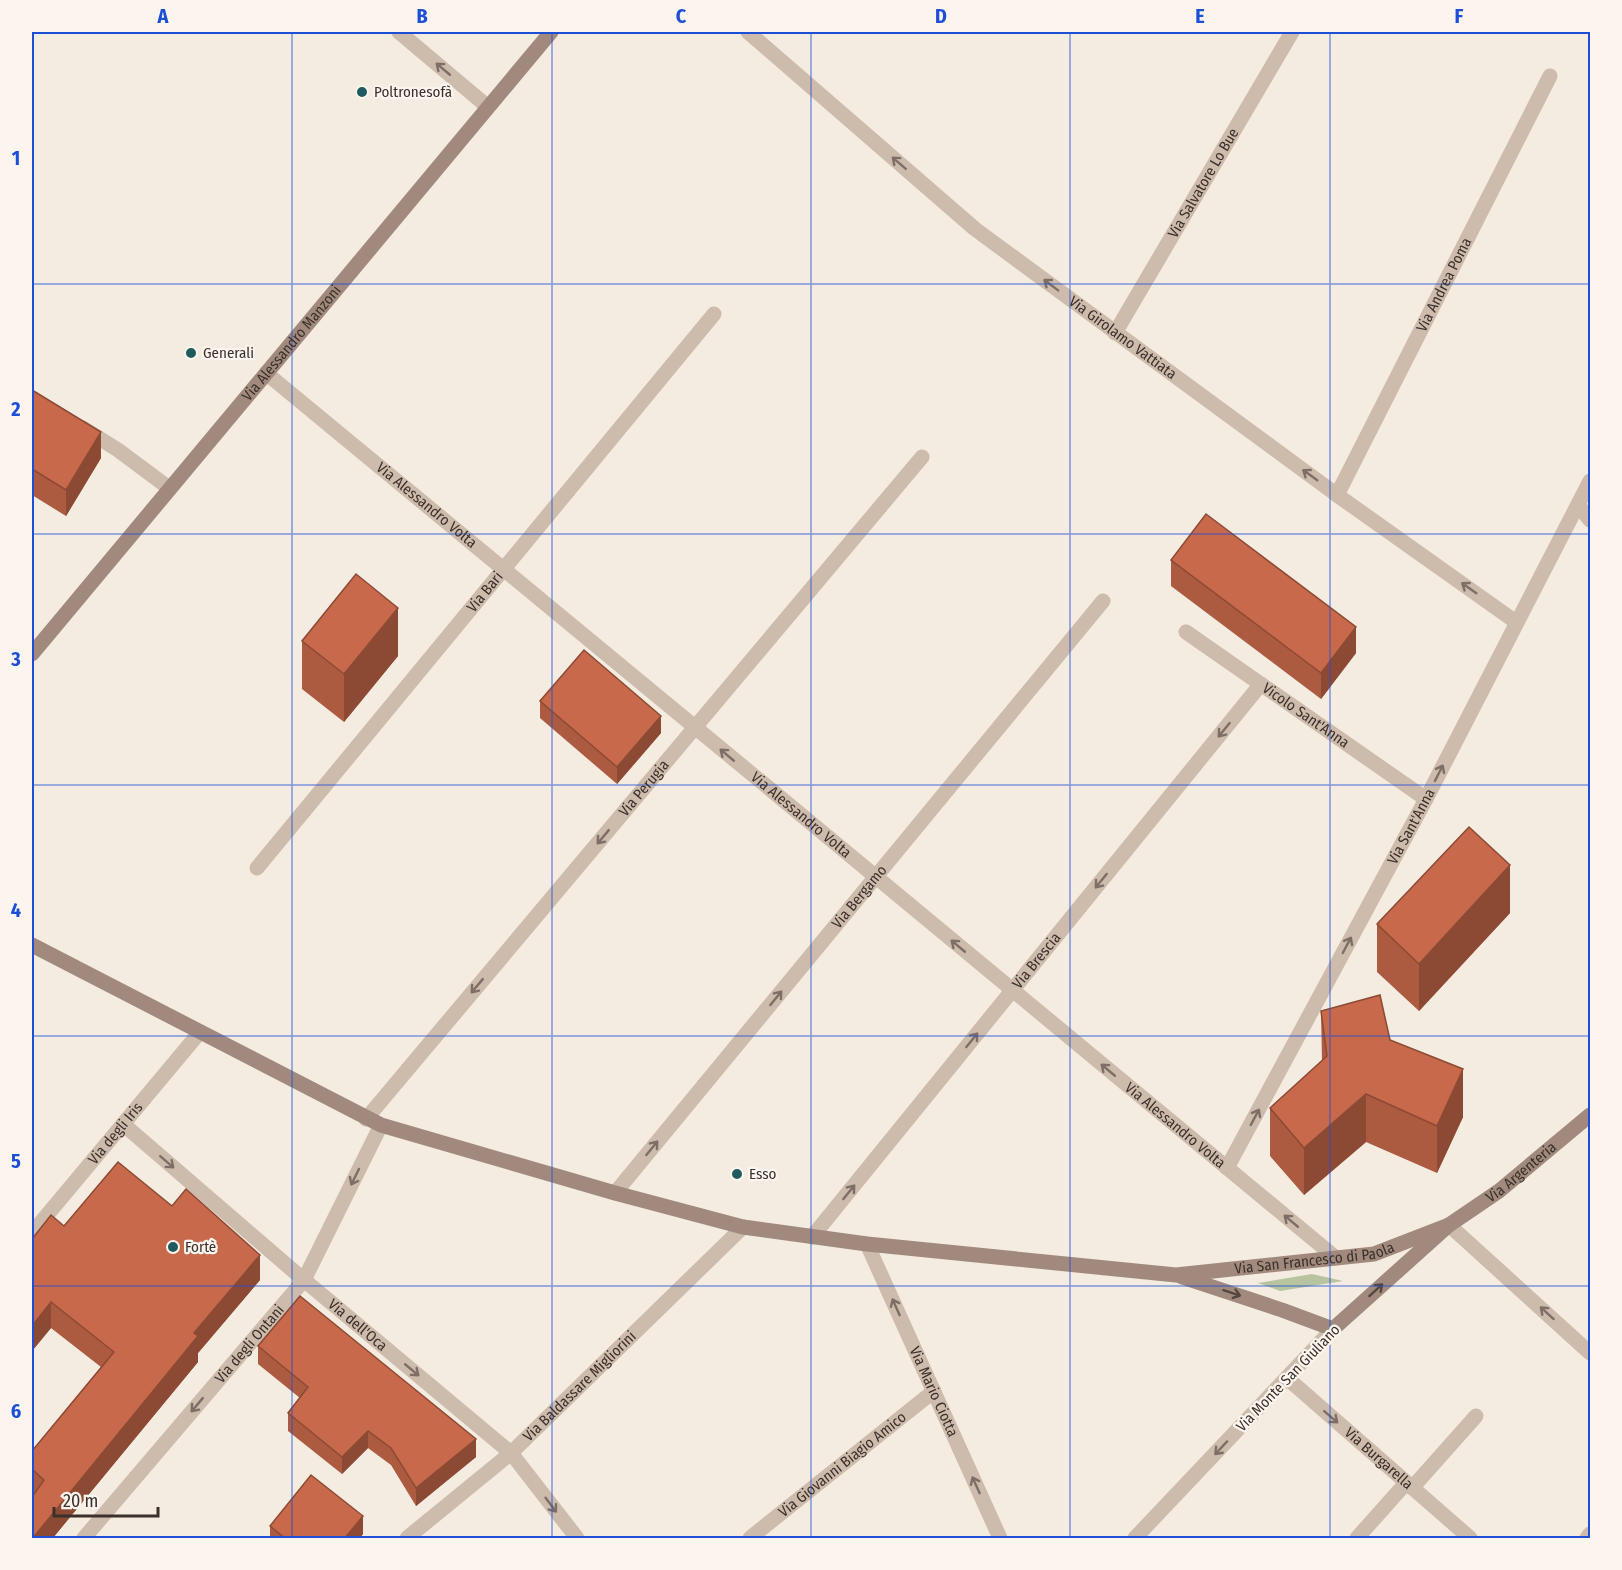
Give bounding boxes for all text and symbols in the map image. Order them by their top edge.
text: A [157,4,170,28]
text: B [416,4,428,28]
text: C [676,4,687,28]
text: D [935,4,947,28]
text: E [1195,4,1205,28]
text: F [1455,4,1464,28]
one-way arrow [435,63,451,76]
place label: Poltronesofà [374,83,452,101]
marker: Poltronesofà [355,85,369,99]
street label: Via Salvatore Lo Bue [1164,125,1242,241]
text: 1 [12,146,20,170]
one-way arrow [892,156,907,170]
street label: Via Andrea Poma [1413,234,1475,335]
one-way arrow [1043,279,1059,291]
street label: Via Alessandro Manzoni [238,282,345,404]
street label: Via Girolamo Vattiata [1065,292,1180,383]
place label: Generali [203,344,254,362]
marker: Generali [184,346,198,360]
text: 2 [10,397,21,421]
street label: Via Alessandro Volta [373,458,481,552]
one-way arrow [1302,469,1318,481]
street label: Via Bari [463,568,507,616]
one-way arrow [1461,582,1477,594]
text: 3 [10,647,21,671]
street label: Vicolo Sant'Anna [1259,679,1353,752]
one-way arrow [1218,722,1231,738]
one-way arrow [720,748,735,762]
street label: Via Perugia [615,756,673,820]
one-way arrow [1433,765,1445,782]
street label: Via Alessandro Volta [747,768,855,862]
street label: Via Sant'Anna [1383,786,1439,867]
one-way arrow [596,829,609,845]
street label: Via Bergamo [828,861,891,932]
one-way arrow [1095,873,1108,889]
text: 4 [11,898,21,922]
street label: Via Brescia [1008,929,1064,992]
one-way arrow [1341,937,1353,954]
one-way arrow [951,939,966,953]
one-way arrow [471,978,484,994]
one-way arrow [769,991,783,1006]
one-way arrow [966,1032,979,1048]
one-way arrow [1100,1064,1116,1077]
street label: Via Alessandro Volta [1121,1078,1229,1172]
street label: Via degli Iris [84,1099,146,1168]
one-way arrow [1250,1108,1261,1126]
street label: Via Argenteria [1482,1138,1560,1206]
one-way arrow [645,1141,659,1156]
text: 5 [11,1149,21,1173]
one-way arrow [160,1155,175,1169]
place label: Esso [749,1165,777,1183]
marker: Esso [730,1167,744,1181]
one-way arrow [348,1168,360,1186]
one-way arrow [843,1184,856,1200]
one-way arrow [1284,1214,1299,1228]
place label: Fortè [185,1238,216,1256]
street label: Via San Francesco di Paola [1234,1238,1397,1278]
marker: Fortè [166,1240,180,1254]
one-way arrow [1369,1283,1384,1297]
one-way arrow [1222,1288,1241,1299]
street label: Via dell'Oca [325,1295,391,1355]
one-way arrow [890,1299,901,1317]
street label: Via degli Ontani [211,1301,288,1387]
one-way arrow [1540,1307,1555,1321]
street label: Via Monte San Giuliano [1232,1321,1344,1435]
street label: Via Baldassare Migliorini [519,1327,640,1445]
street label: Via Mario Ciotta [906,1344,962,1440]
one-way arrow [404,1364,420,1377]
one-way arrow [191,1397,204,1413]
text: 6 [11,1399,21,1423]
street label: Via Giovanni Biagio Amico [775,1408,910,1521]
one-way arrow [1323,1410,1338,1424]
street label: Via Burgarella [1341,1424,1417,1493]
one-way arrow [1214,1440,1228,1455]
one-way arrow [970,1476,981,1495]
scale bar [54,1480,158,1518]
text: 20 m [63,1490,98,1512]
one-way arrow [545,1497,557,1513]

